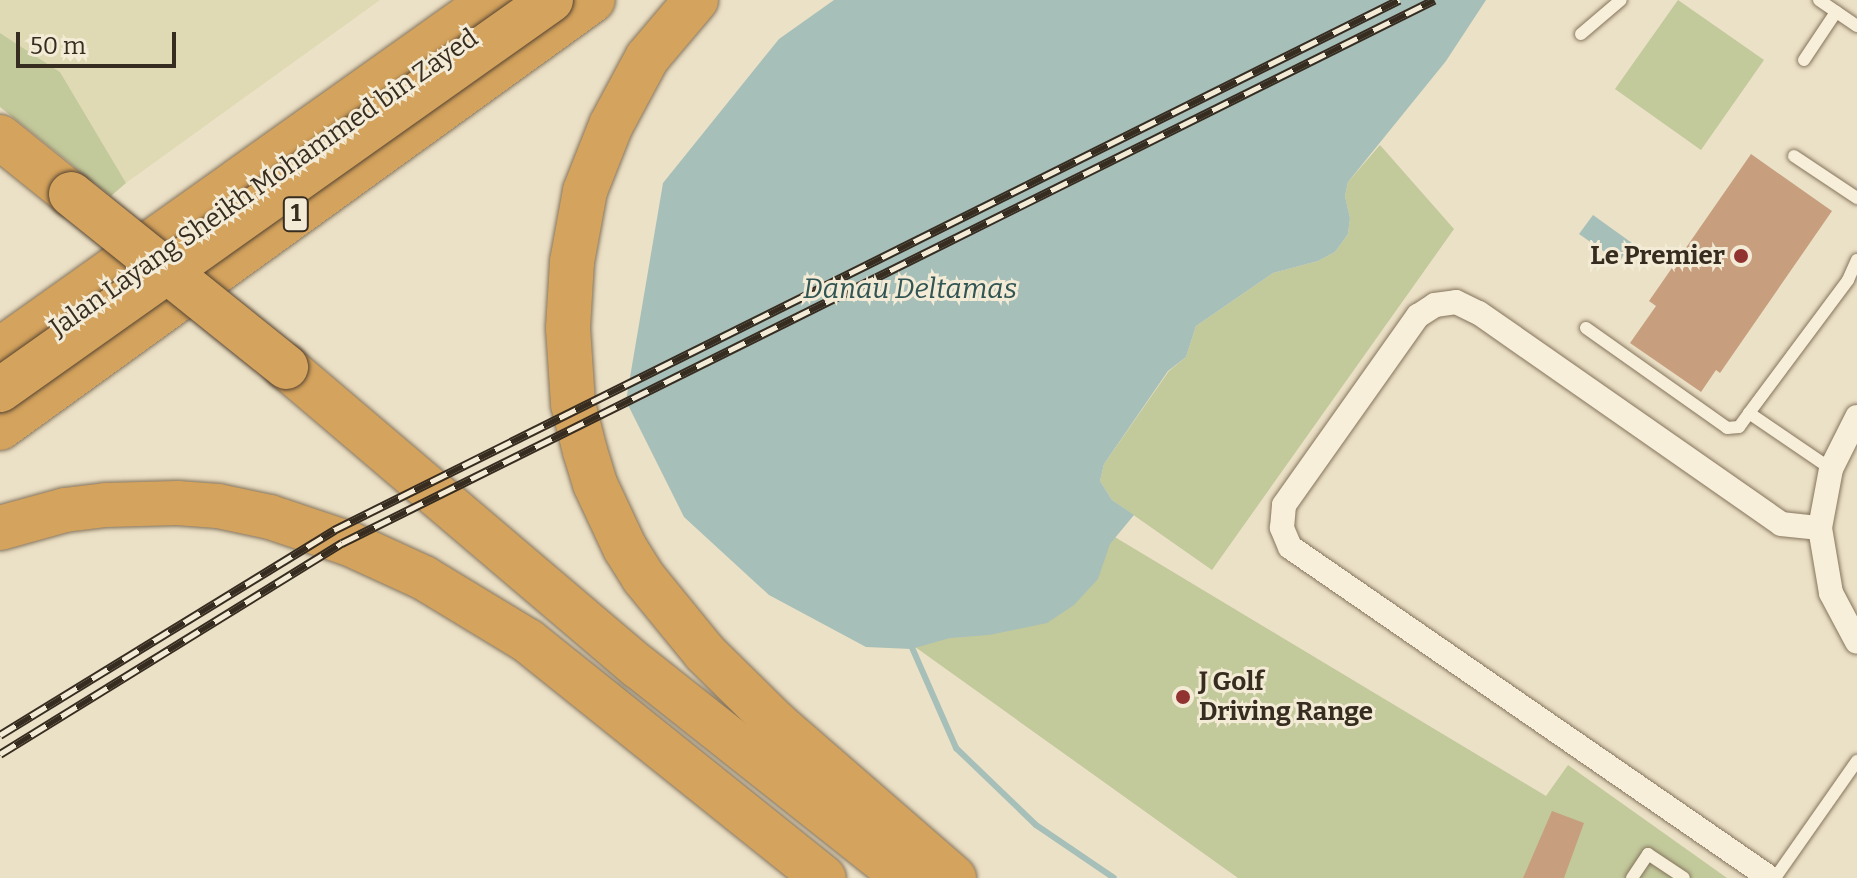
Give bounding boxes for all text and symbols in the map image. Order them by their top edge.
scale bar [20,16,180,66]
street label: Jalan Layang Sheikh Mohammed bin Zayed [44,22,484,344]
text: 50 m [30,32,86,60]
road number: 1 [282,194,310,234]
place label: Le Premier [1590,240,1725,272]
marker: Le Premier [1732,247,1750,265]
water label: Danau Deltamas [803,272,1017,306]
place label: J Golf Driving Range [1199,666,1373,728]
marker: J Golf Driving Range [1174,688,1192,706]

